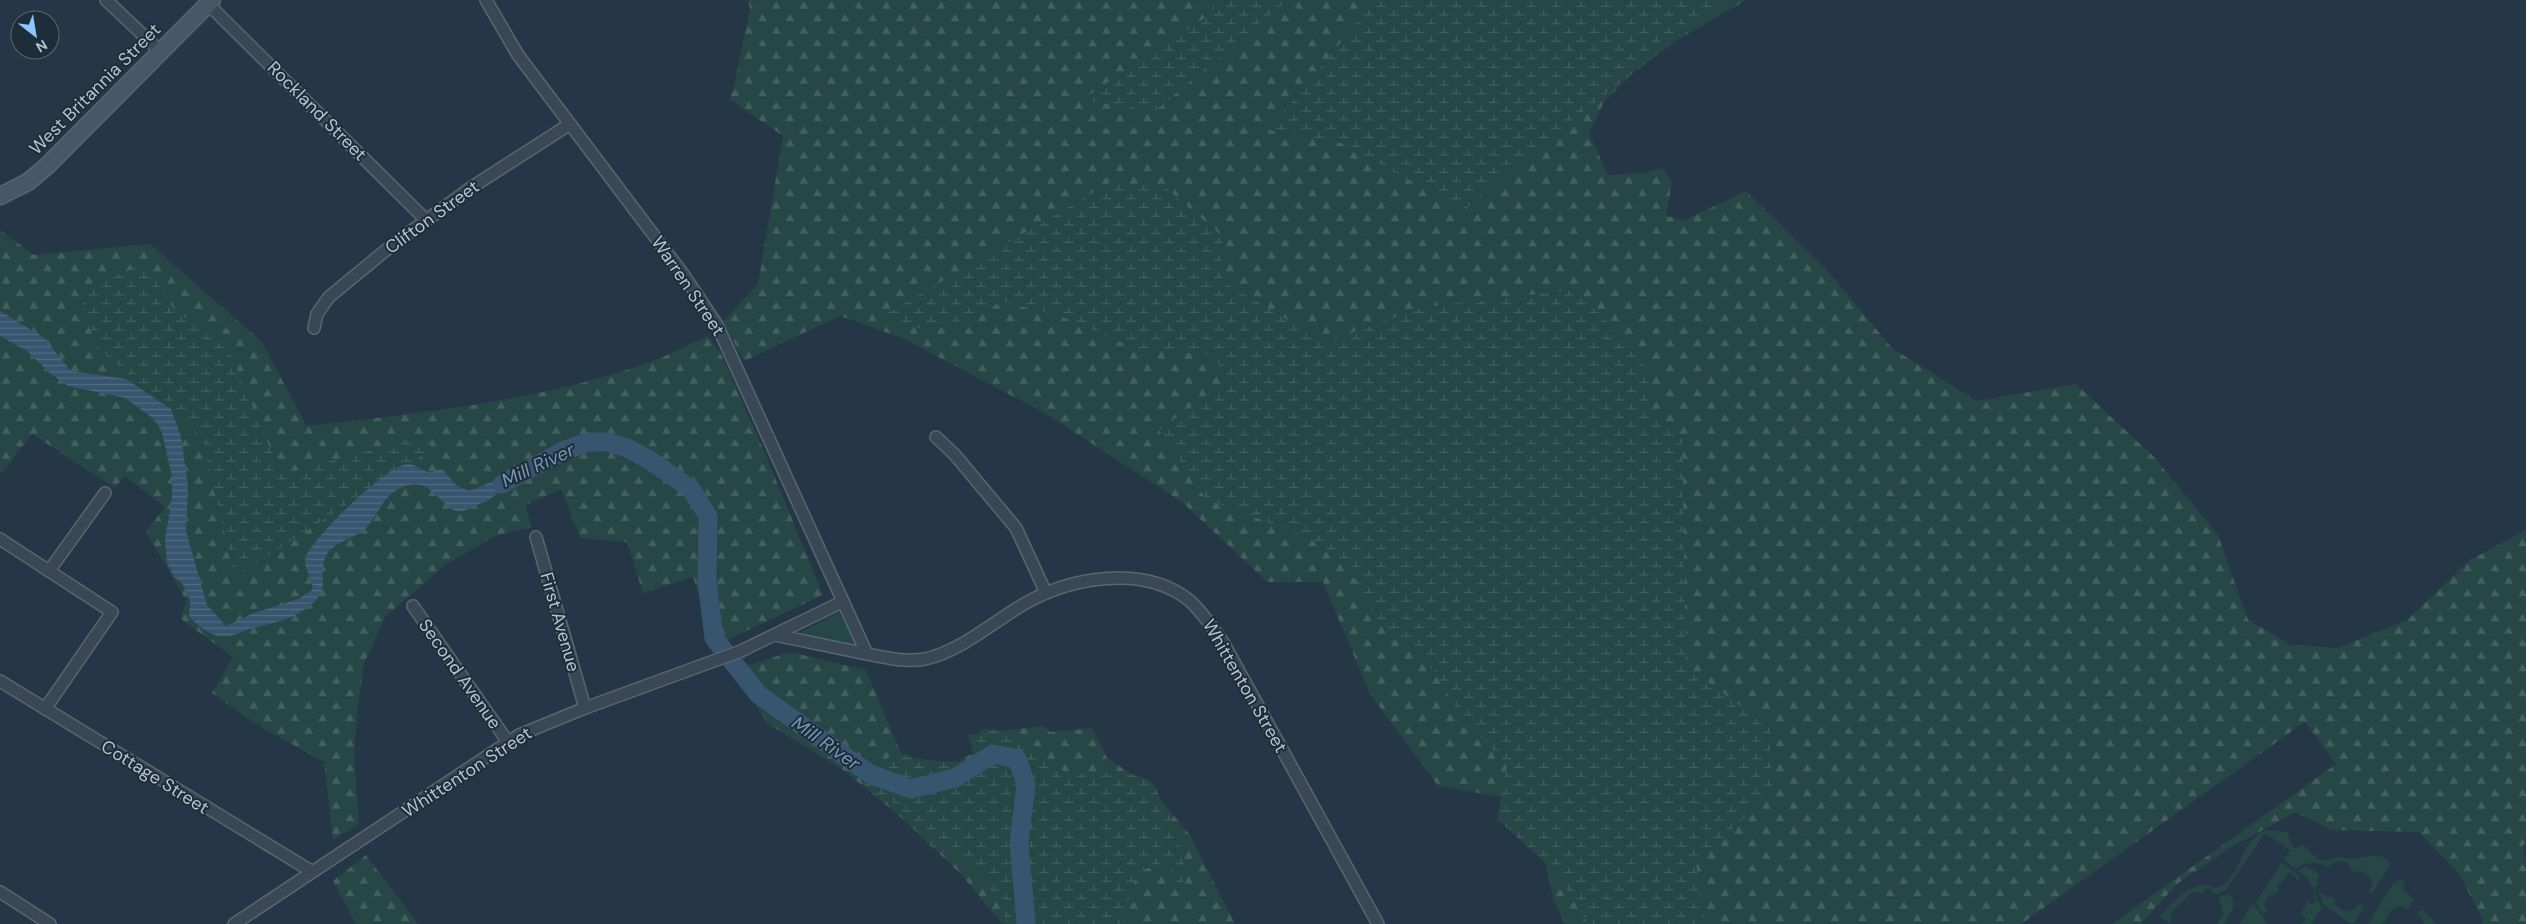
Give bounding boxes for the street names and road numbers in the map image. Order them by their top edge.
street label: West Britannia Street [24,18,166,160]
street label: Rockland Street [262,56,372,166]
street label: Clifton Street [380,175,484,259]
street label: Warren Street [646,231,730,341]
street label: First Avenue [534,570,586,674]
street label: Second Avenue [413,614,507,734]
street label: Whittenton Street [1197,615,1293,757]
street label: Whittenton Street [398,721,536,823]
street label: Cottage Street [97,734,213,820]

